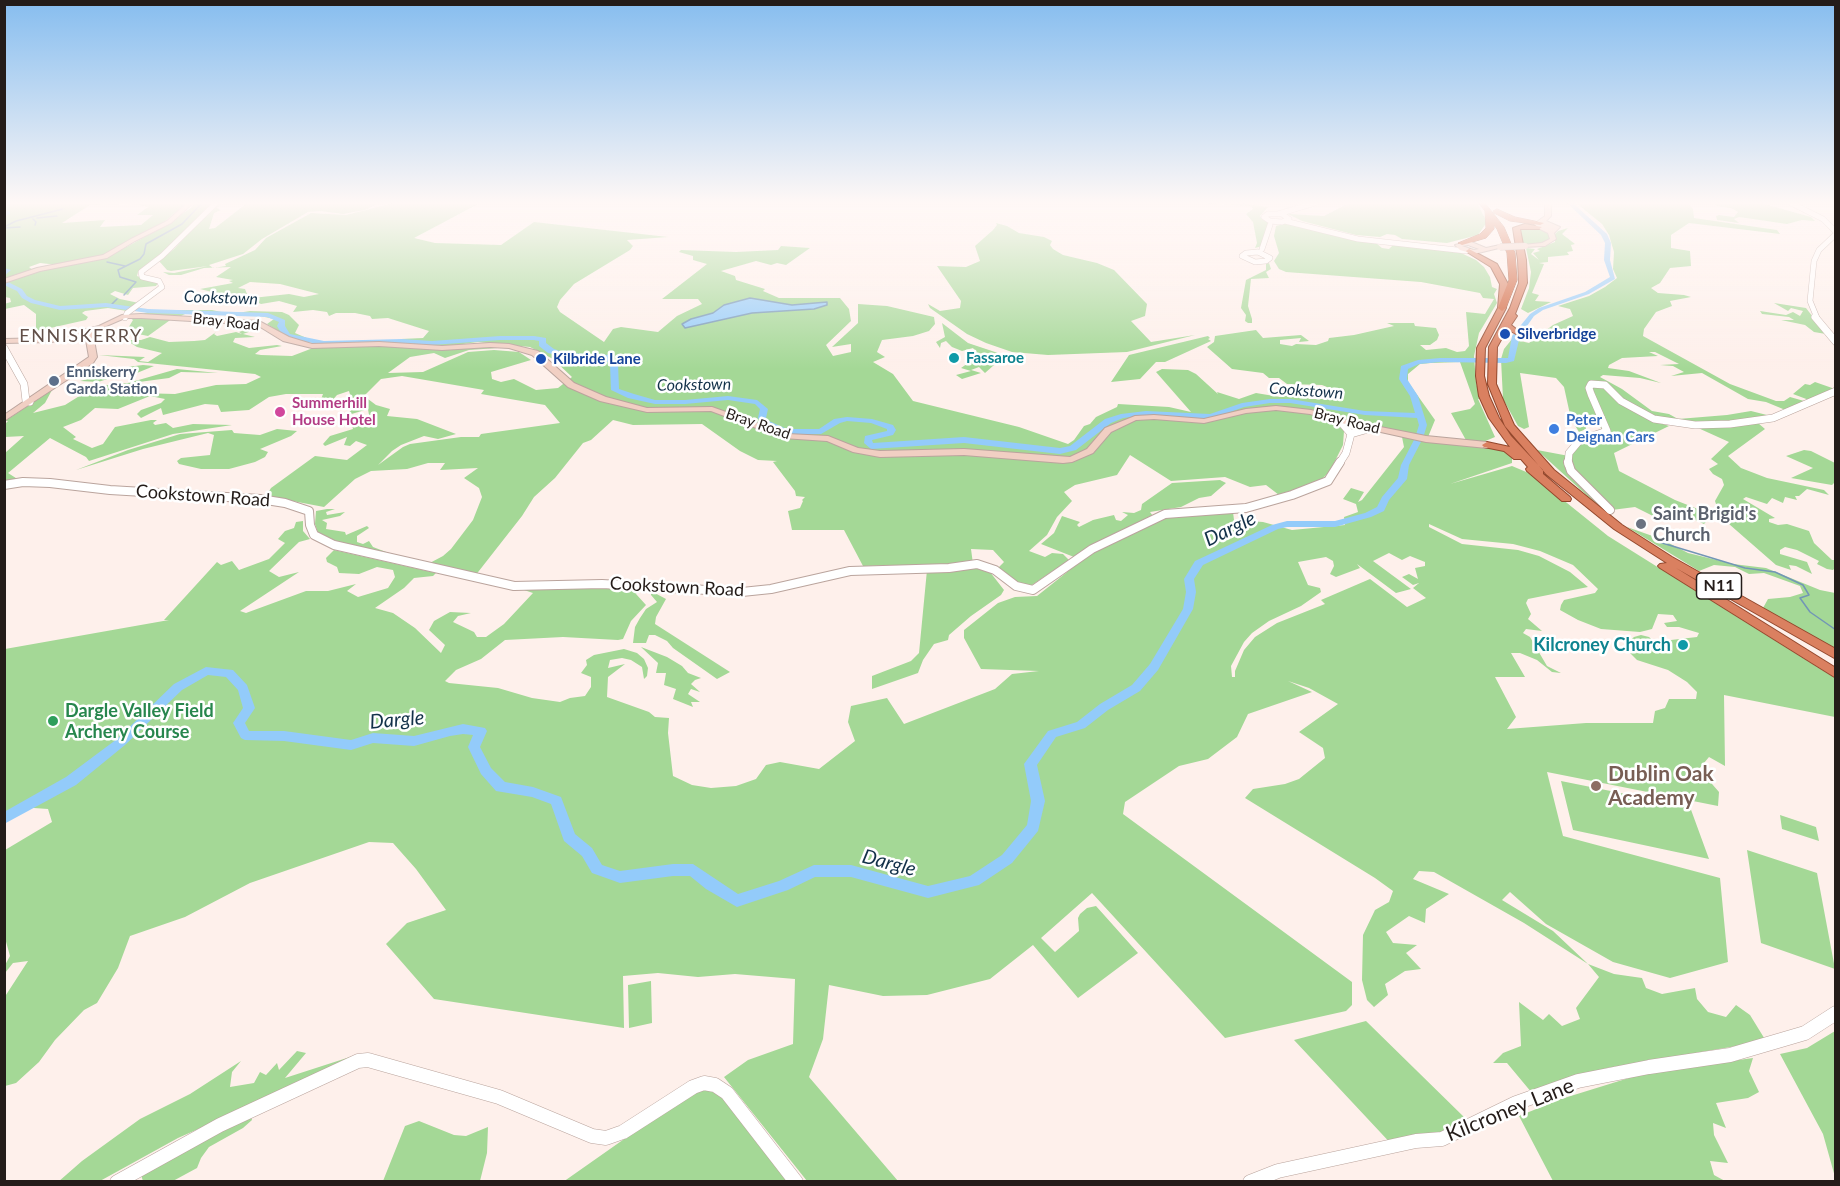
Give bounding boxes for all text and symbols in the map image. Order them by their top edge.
water label: Cookstown [184,287,258,309]
street label: Bray Road [192,310,260,334]
district label: ENNISKERRY [19,325,143,347]
place label: Silverbridge [1517,325,1596,343]
marker: Silverbridge [1498,327,1512,341]
place label: Fassaroe [966,349,1024,367]
place label: Kilbride Lane [553,350,641,368]
marker: Fassaroe [947,351,961,365]
marker: Kilbride Lane [534,352,548,366]
place label: Enniskerry Garda Station [66,363,157,398]
marker: Enniskerry Garda Station [47,374,61,388]
water label: Cookstown [657,375,731,395]
water label: Cookstown [1268,379,1344,403]
place label: Summerhill House Hotel [292,394,376,429]
street label: Bray Road [1312,404,1382,438]
marker: Summerhill House Hotel [273,405,287,419]
street label: Bray Road [723,405,793,443]
place label: Peter Deignan Cars [1566,411,1655,446]
marker: Peter Deignan Cars [1547,422,1561,436]
street label: Cookstown Road [135,481,271,511]
place label: Saint Brigid's Church [1653,503,1756,546]
water label: Dargle [1200,506,1260,552]
marker: Saint Brigid's Church [1634,517,1648,531]
street label: Cookstown Road [609,573,745,601]
road number: N11 [1696,573,1742,599]
place label: Kilcroney Church [1533,634,1671,656]
marker: Kilcroney Church [1676,638,1690,652]
place label: Dargle Valley Field Archery Course [65,700,214,742]
water label: Dargle [369,706,425,734]
marker: Dargle Valley Field Archery Course [46,714,60,728]
place label: Dublin Oak Academy [1608,761,1714,811]
marker: Dublin Oak Academy [1589,779,1603,793]
water label: Dargle [859,844,919,882]
street label: Kilcroney Lane [1442,1073,1578,1147]

